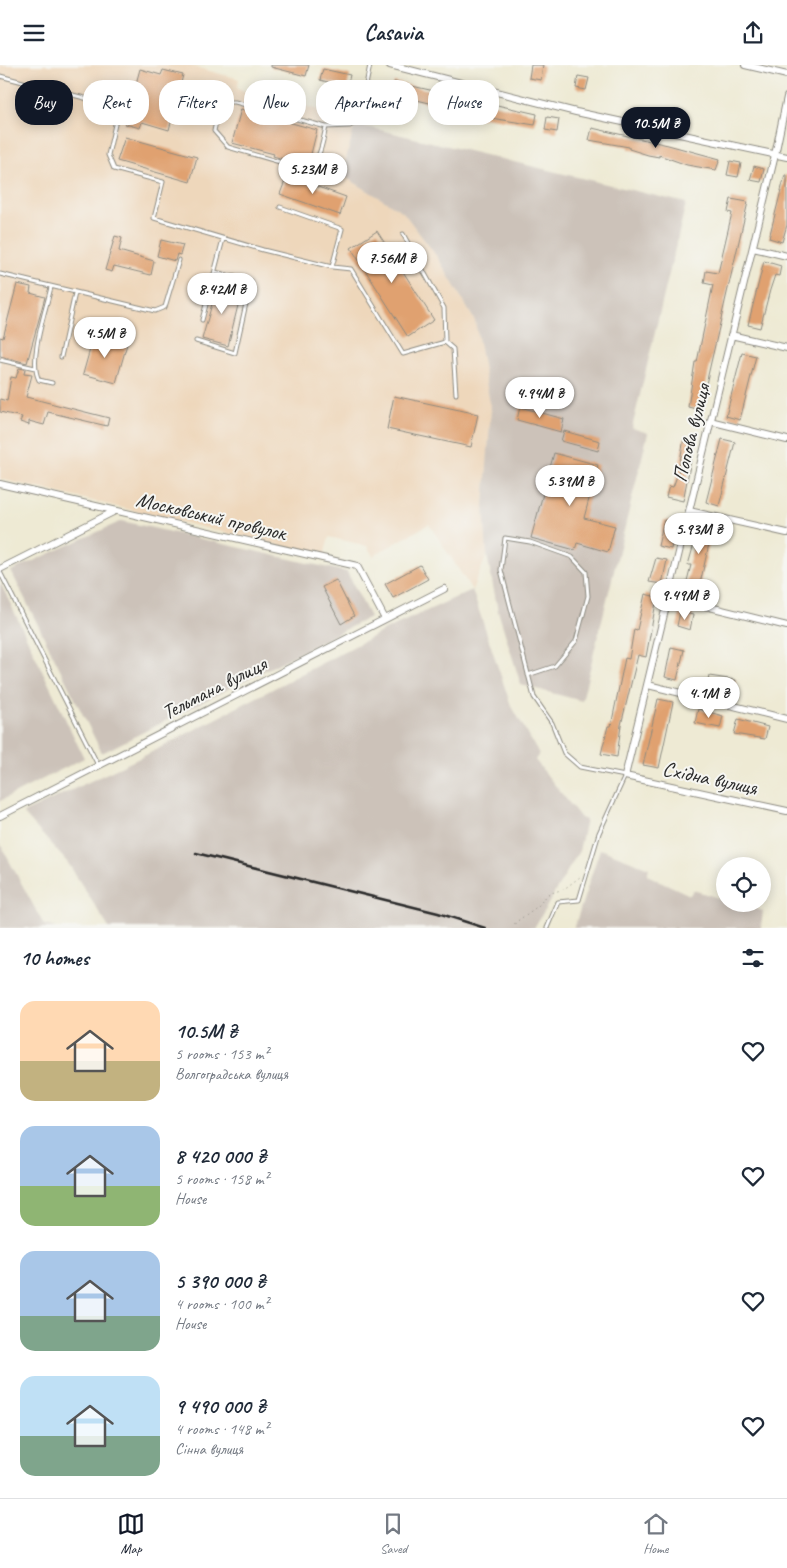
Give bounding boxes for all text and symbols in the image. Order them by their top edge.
icon: menu [20,19,48,47]
text: Casavia [364,19,423,47]
icon: share [739,19,767,47]
chip: Buy [15,80,73,125]
chip: Rent [83,80,149,125]
chip: Filters [159,80,234,125]
chip: New [244,80,306,125]
chip: Apartment [316,80,418,125]
chip: House [428,80,499,125]
pin: 10.5M ₴ [610,107,702,149]
text: 10.5M ₴ [632,113,680,133]
pin: 5.23M ₴ [267,153,359,195]
text: 5.23M ₴ [289,159,337,179]
pin: 7.56M ₴ [346,241,438,284]
text: 7.56M ₴ [368,248,416,268]
pin: 8.42M ₴ [176,273,268,315]
text: 8.42M ₴ [198,279,246,299]
pin: 4.5M ₴ [64,317,146,359]
text: 4.5M ₴ [85,323,125,343]
pin: 4.94M ₴ [494,377,586,419]
street label: Попова вулиця [666,380,716,485]
text: 4.94M ₴ [516,383,564,403]
pin: 5.39M ₴ [524,465,616,507]
text: 5.39M ₴ [546,471,594,491]
street label: Московський провулок [134,486,291,546]
pin: 5.93M ₴ [653,513,745,555]
text: 5.93M ₴ [675,519,723,539]
pin: 9.49M ₴ [639,579,731,621]
text: 9.49M ₴ [661,585,709,605]
street label: Тельмана вулиця [157,650,272,725]
pin: 4.1M ₴ [668,677,750,719]
text: 4.1M ₴ [689,683,729,703]
street label: Східна вулиця [660,755,761,801]
map controls [716,857,771,912]
button: locate [716,857,771,912]
icon: filters [739,944,767,972]
text: 10 homes [20,945,89,971]
text: 10.5M ₴ [175,1018,237,1044]
icon: home [60,1021,120,1081]
icon: heart [739,1037,767,1065]
text: 5 rooms · 153 m² [175,1044,269,1064]
text: Волгоградська вулиця [175,1064,288,1084]
text: 8 420 000 ₴ [175,1143,266,1169]
icon: home [60,1146,120,1206]
icon: heart [739,1162,767,1190]
text: 5 rooms · 158 m² [175,1169,269,1189]
text: House [175,1189,206,1209]
text: 5 390 000 ₴ [175,1268,265,1294]
icon: home [60,1271,120,1331]
icon: heart [739,1287,767,1315]
text: 4 rooms · 100 m² [175,1294,269,1314]
text: House [175,1314,206,1334]
text: 9 490 000 ₴ [175,1393,266,1419]
icon: home [60,1396,120,1456]
icon: heart [739,1412,767,1440]
text: 4 rooms · 148 m² [175,1419,269,1439]
text: Сінна вулиця [175,1439,243,1459]
tab: Map [117,1510,145,1557]
tab: Saved [379,1510,407,1557]
tab: Home [642,1510,670,1557]

